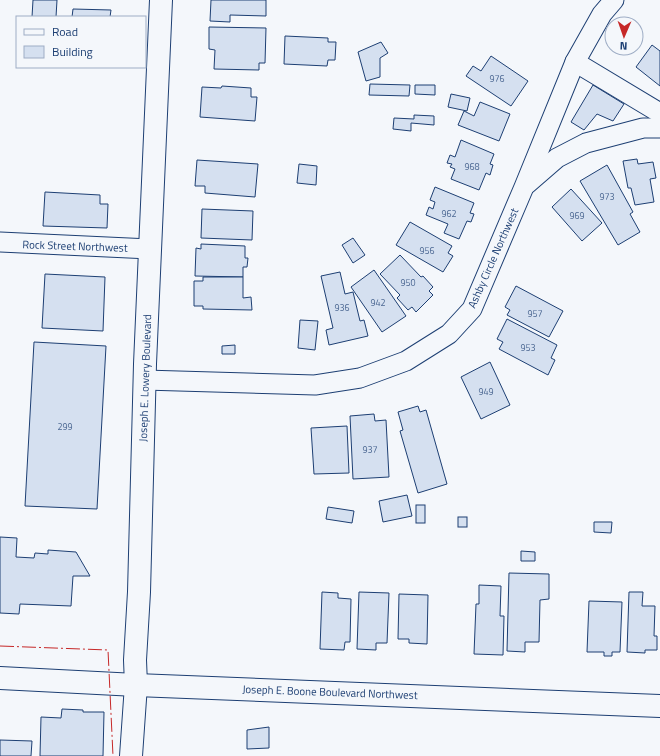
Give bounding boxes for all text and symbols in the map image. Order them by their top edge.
legend [16,16,146,68]
north arrow [604,16,644,56]
text: Road [52,22,78,41]
text: N [620,38,628,54]
text: Building [52,42,93,61]
house number: 976 [489,72,505,85]
house number: 968 [464,160,480,173]
house number: 973 [599,190,615,203]
street label: Ashby Circle Northwest [464,205,522,311]
house number: 962 [441,207,457,220]
house number: 969 [569,209,585,222]
street label: Rock Street Northwest [22,236,128,256]
house number: 956 [419,244,435,257]
house number: 950 [400,276,416,289]
house number: 942 [370,296,386,309]
house number: 936 [334,301,350,314]
house number: 957 [527,307,543,320]
street label: Joseph E. Lowery Boulevard [135,314,155,442]
house number: 953 [520,341,536,354]
house number: 949 [478,385,494,398]
house number: 299 [57,420,73,433]
house number: 937 [362,443,378,456]
street label: Joseph E. Boone Boulevard Northwest [242,681,418,703]

